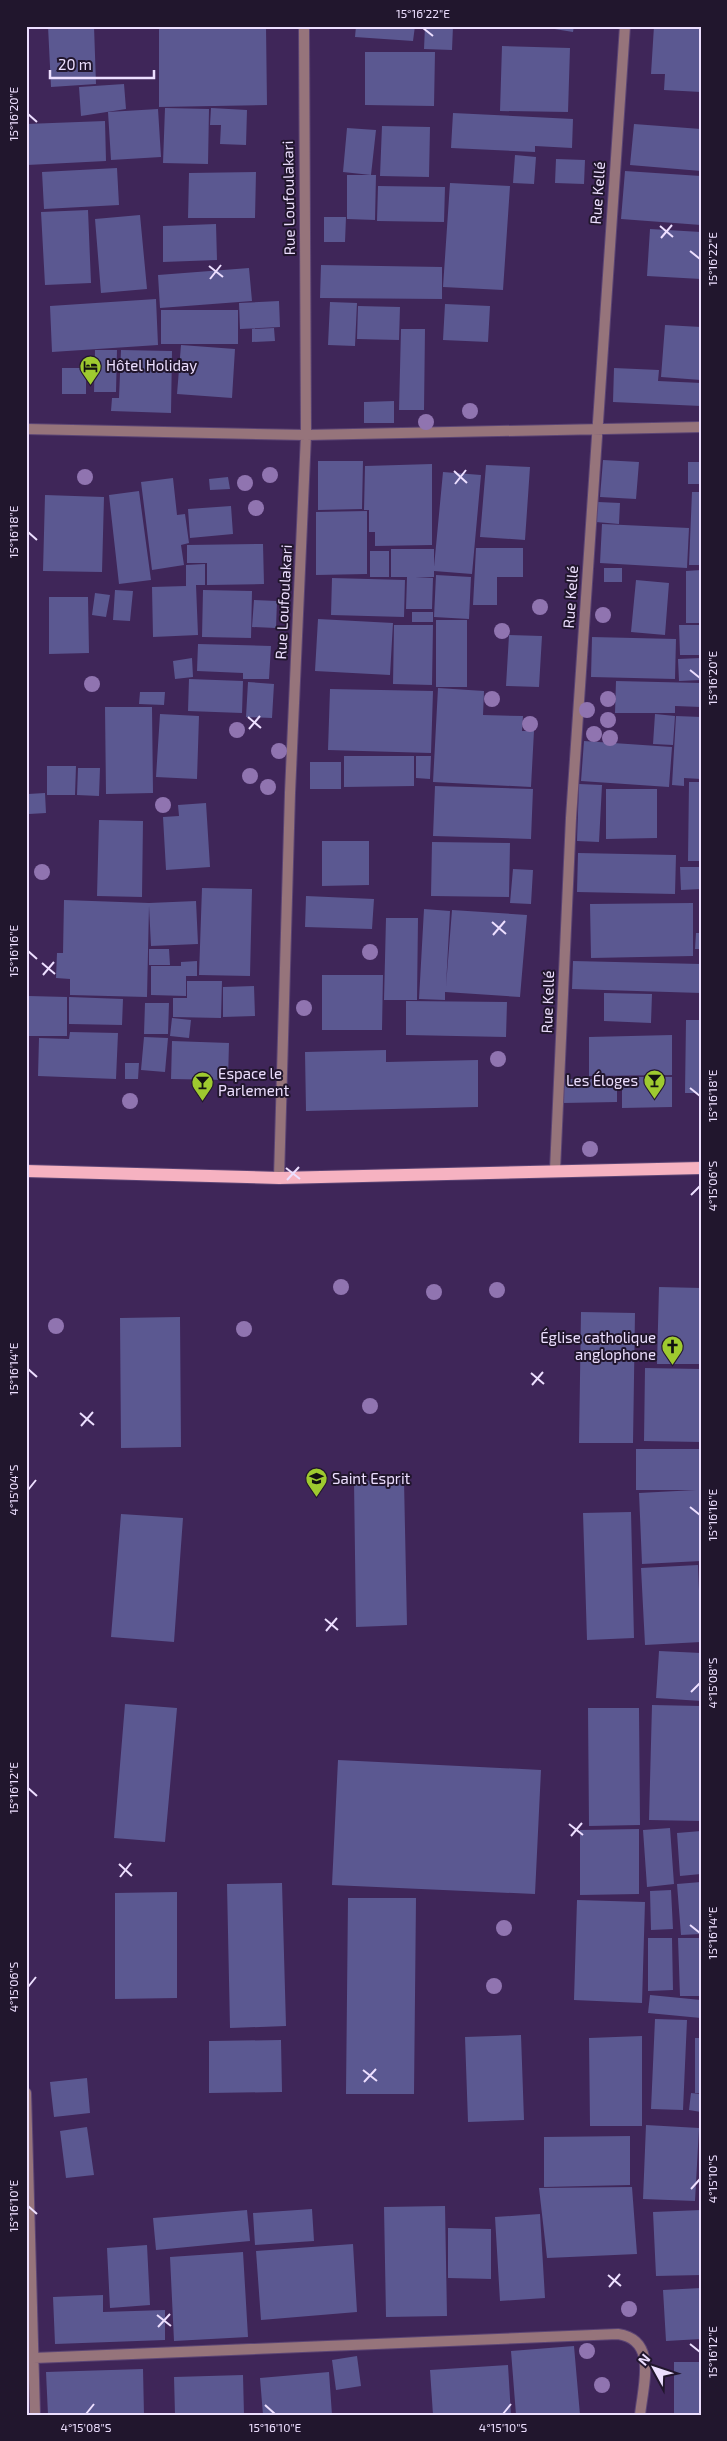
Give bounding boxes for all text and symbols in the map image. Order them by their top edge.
text: 15°16'22"E [396,6,450,20]
scale bar [50,48,154,80]
text: 20 m [58,55,92,73]
text: 15°16'20"E [6,86,20,141]
street label: Rue Loufoulakari [278,140,298,256]
street label: Rue Kellé [586,161,608,225]
text: 15°16'22"E [705,232,719,286]
hotel icon: Hôtel Holiday [78,354,102,385]
place label: Hôtel Holiday [106,356,197,374]
text: 15°16'18"E [6,505,20,558]
street label: Rue Loufoulakari [271,544,295,660]
street label: Rue Kellé [559,565,581,629]
text: 15°16'20"E [705,650,719,705]
text: 15°16'16"E [6,925,20,977]
street label: Rue Kellé [537,970,557,1034]
place label: Espace le Parlement [218,1064,289,1099]
bar icon: Les Éloges [642,1069,666,1100]
text: 15°16'18"E [705,1069,719,1122]
bar icon: Espace le Parlement [190,1071,214,1102]
place label: Les Éloges [566,1071,638,1089]
text: 4°15'06"S [705,1160,719,1211]
place label: Église catholique anglophone [540,1328,656,1363]
church icon: Église catholique anglophone [660,1335,684,1366]
text: 15°16'14"E [6,1342,20,1395]
text: 4°15'04"S [6,1464,20,1516]
school or university icon: Saint Esprit [304,1467,328,1498]
place label: Saint Esprit [332,1469,411,1487]
text: 15°16'16"E [705,1489,719,1541]
text: 4°15'08"S [705,1657,719,1708]
text: 15°16'12"E [6,1762,20,1814]
text: 15°16'14"E [705,1906,719,1959]
text: 4°15'06"S [6,1961,20,2012]
text: 4°15'10"S [705,2155,719,2203]
text: 15°16'10"E [6,2179,20,2232]
text: 15°16'12"E [705,2326,719,2378]
north arrow [630,2344,680,2394]
text: N [634,2350,653,2369]
text: 4°15'08"S [61,2420,112,2434]
text: 15°16'10"E [249,2420,302,2434]
text: 4°15'10"S [479,2420,527,2434]

